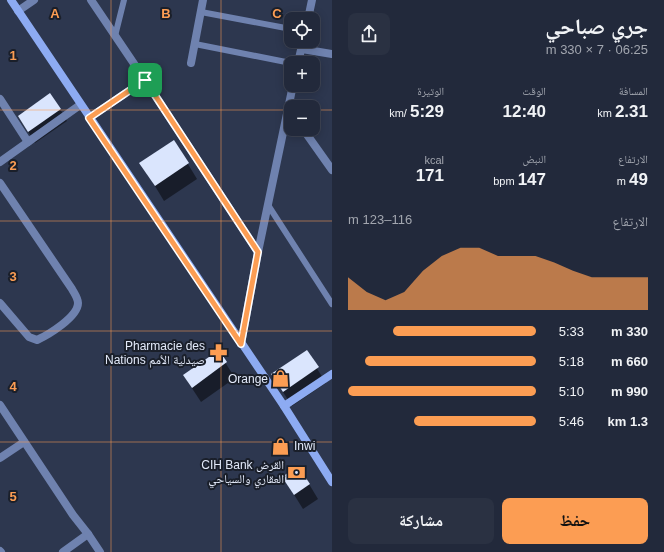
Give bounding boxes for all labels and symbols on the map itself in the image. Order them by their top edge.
text: A [50,6,60,21]
text: B [161,6,171,21]
text: C [272,6,282,21]
text: 1 [9,48,17,63]
pin [128,63,162,97]
text: 2 [9,158,17,173]
text: 3 [9,269,17,284]
place label: Pharmacie des Nations صيدلية الأمم [105,339,205,368]
pharmacy icon: Pharmacie des Nations صيدلية الأمم [208,343,228,363]
shop icon: Orange [271,369,291,389]
place label: Orange [228,372,268,386]
text: 4 [9,379,17,394]
shop icon: Inwi [271,436,291,456]
place label: Inwi [294,439,315,453]
place label: CIH Bank القرض العقاري والسياحي [201,458,284,489]
bank icon: CIH Bank القرض العقاري والسياحي [287,462,307,482]
text: 5 [9,489,17,504]

